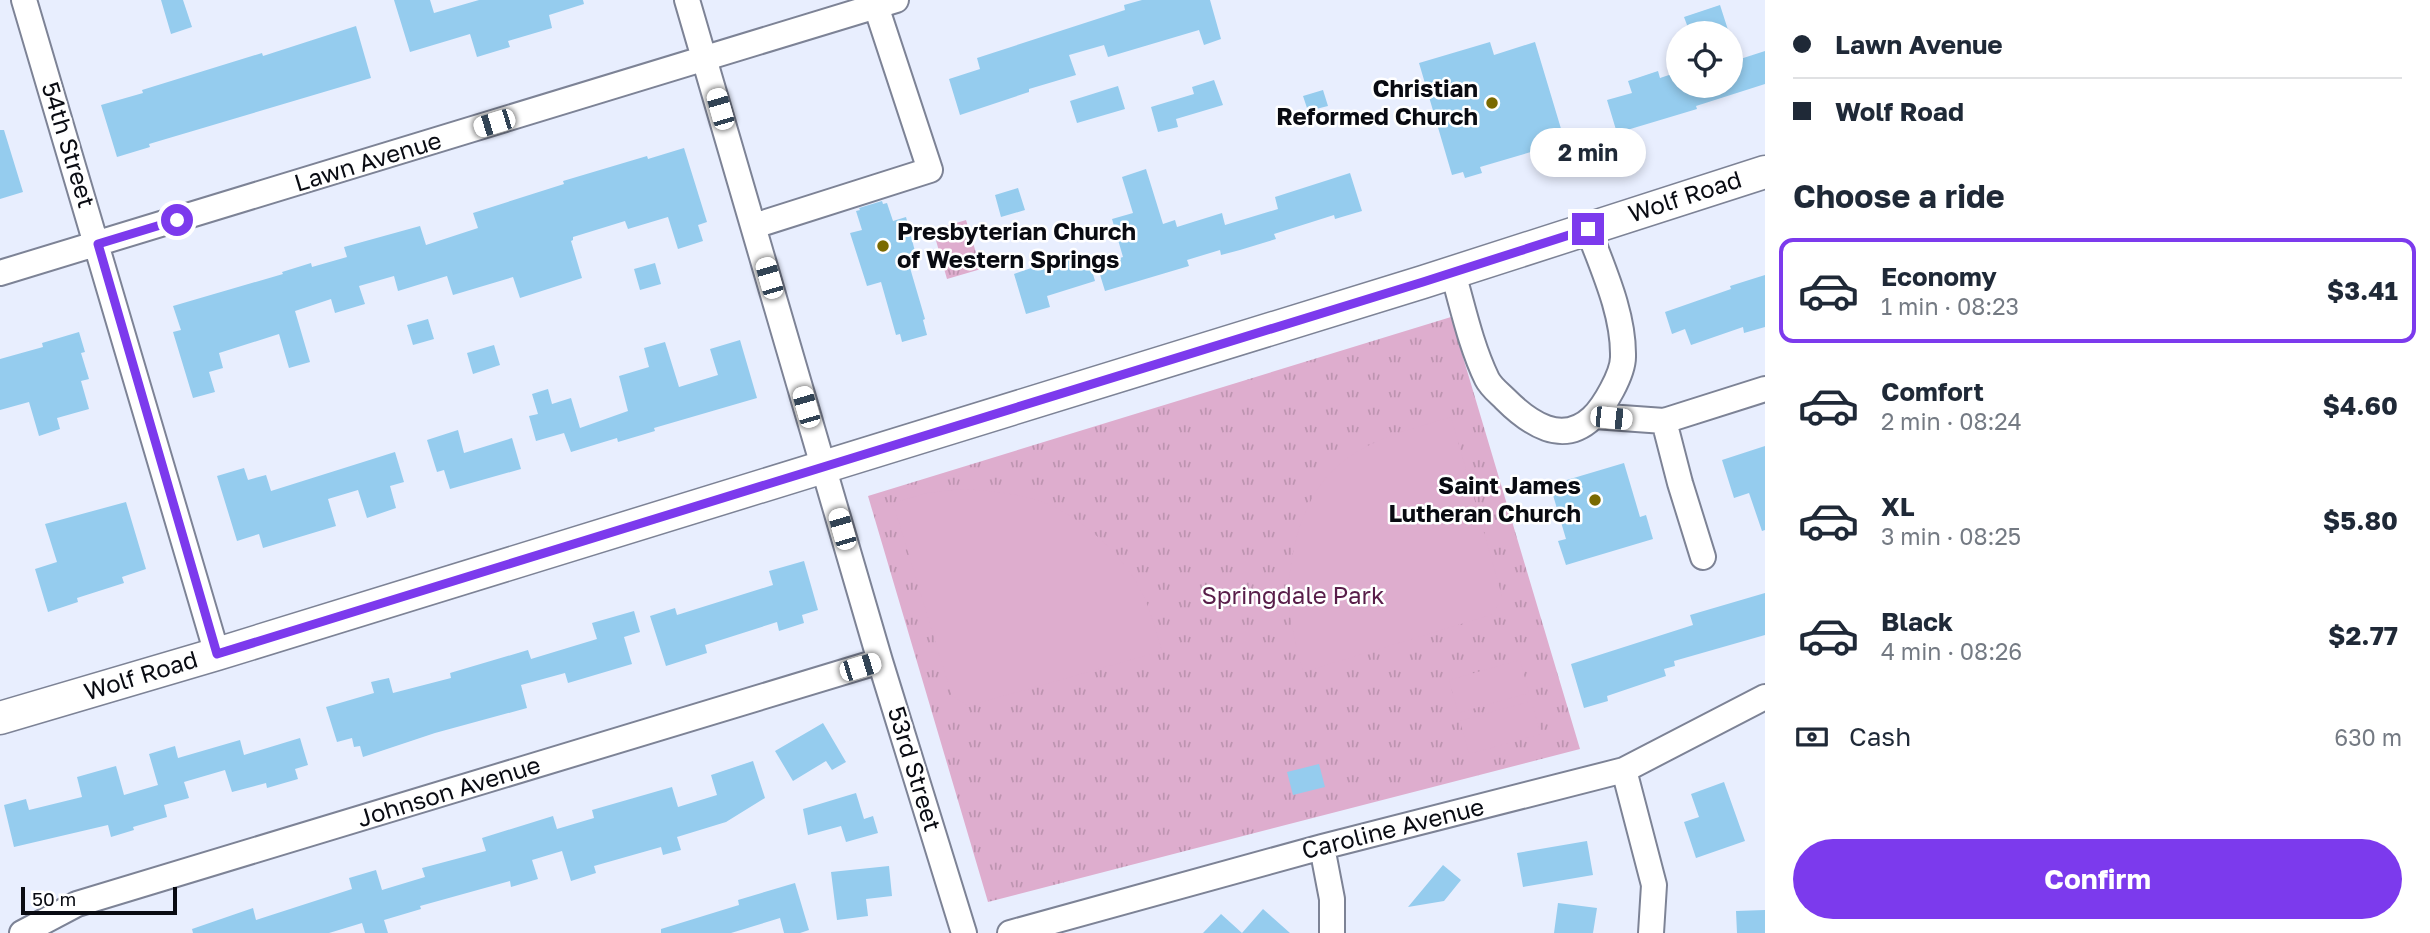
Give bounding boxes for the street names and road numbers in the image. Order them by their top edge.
street label: 54th Street [37,78,102,211]
street label: Lawn Avenue [291,124,445,197]
street label: Wolf Road [1624,164,1745,227]
street label: Wolf Road [80,644,201,706]
street label: 53rd Street [883,703,948,834]
street label: Johnson Avenue [354,749,544,832]
street label: Caroline Avenue [1298,791,1487,864]

